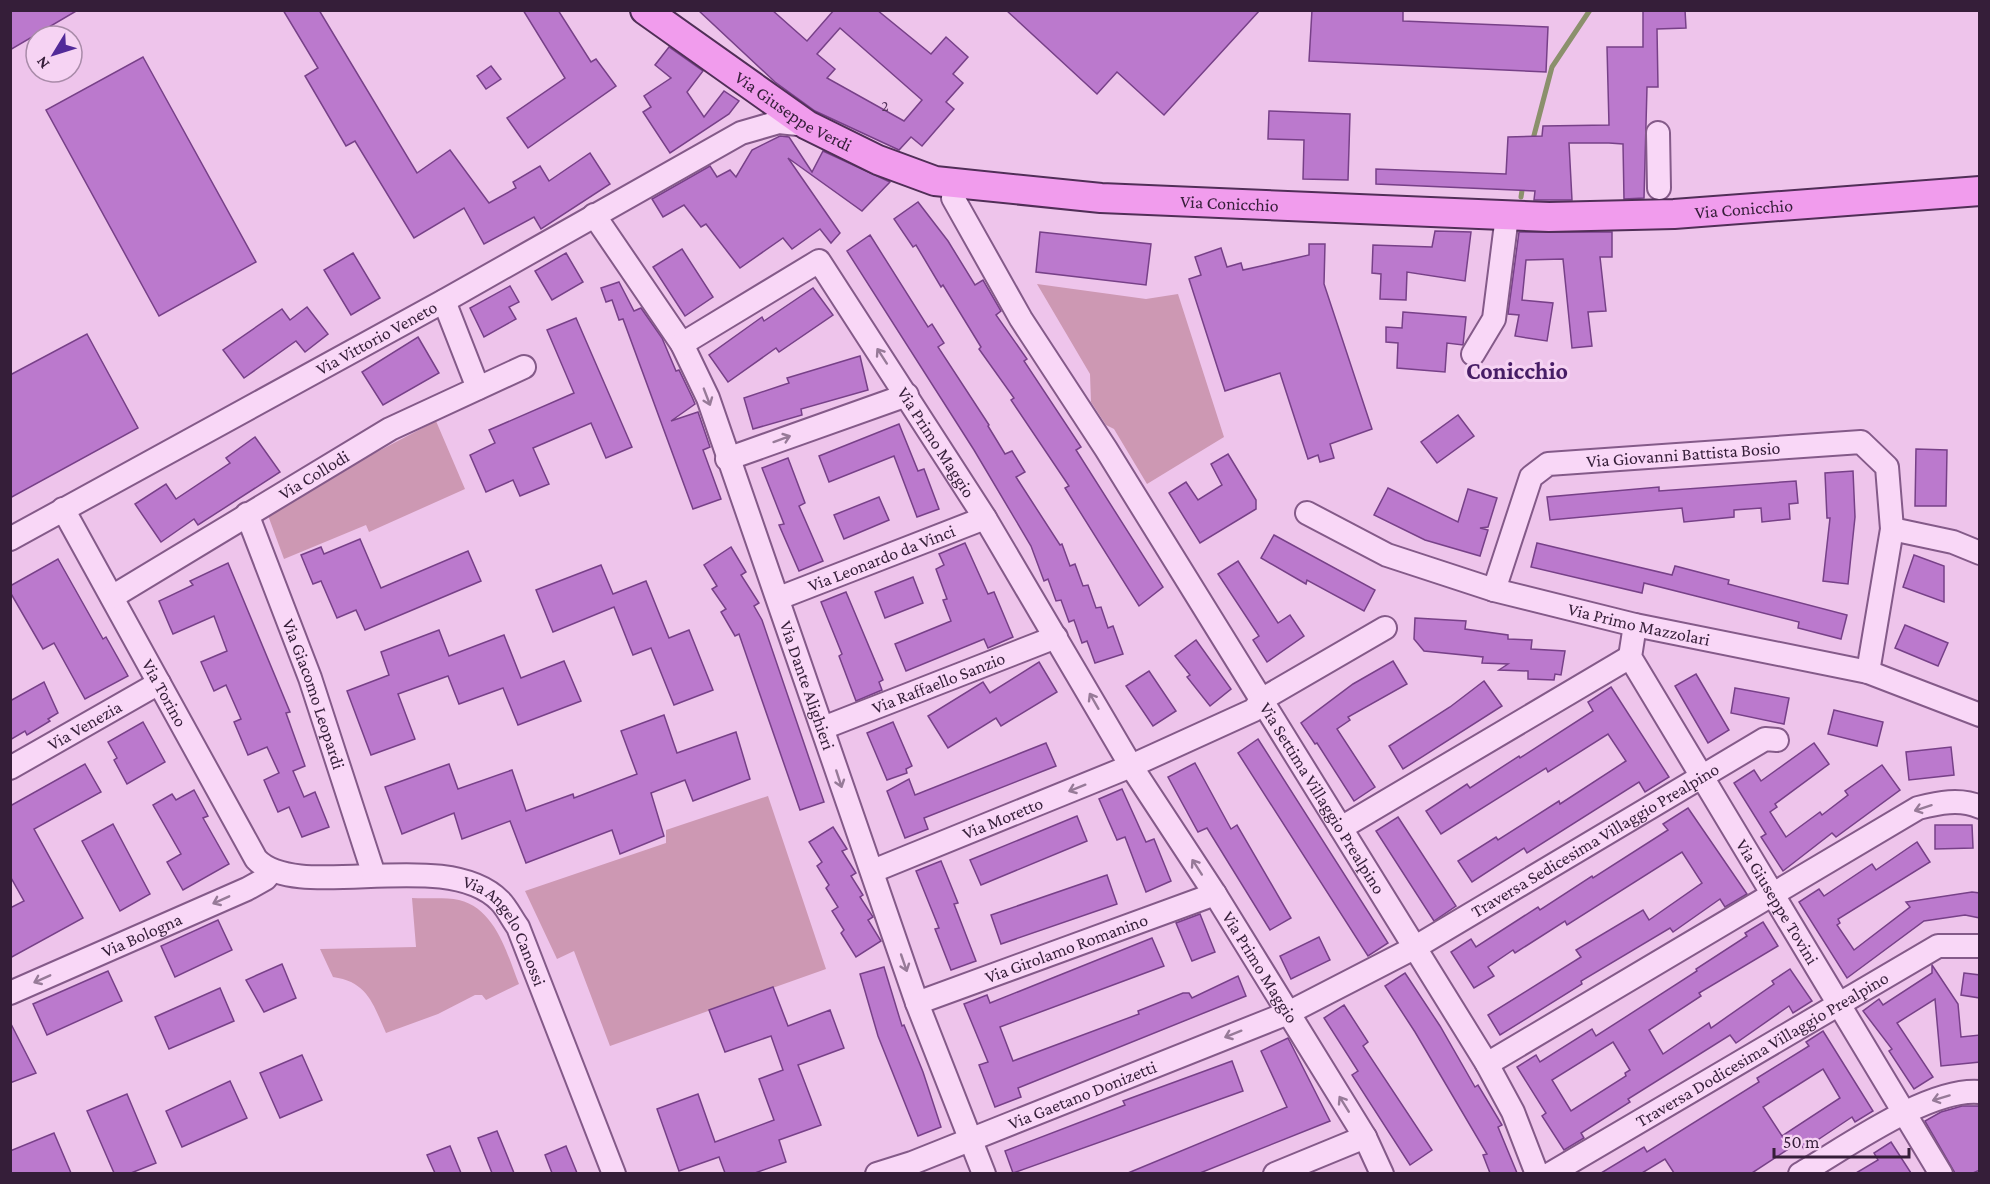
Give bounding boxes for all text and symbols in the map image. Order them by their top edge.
north arrow [24,24,84,84]
text: N [32,53,53,72]
street label: Via Giuseppe Verdi [731,67,855,156]
house number: 2 [881,98,889,114]
street label: Via Conicchio [1180,191,1279,216]
street label: Via Conicchio [1694,195,1794,222]
street label: Via Vittorio Veneto [312,297,441,379]
one-way arrow [875,348,888,365]
district label: Conicchio [1466,357,1568,384]
street label: Via Primo Maggio [893,383,979,501]
one-way arrow [702,387,713,405]
one-way arrow [772,432,791,443]
street label: Via Giovanni Battista Bosio [1586,438,1781,471]
street label: Via Collodi [275,446,353,504]
street label: Via Leonardo da Vinci [805,521,958,596]
street label: Via Primo Mazzolari [1566,599,1712,650]
street label: Via Giacomo Leopardi [278,616,349,772]
street label: Via Dante Alighieri [776,618,839,753]
street label: Via Raffaello Sanzio [869,648,1008,718]
street label: Via Torino [138,656,191,730]
one-way arrow [1087,693,1099,710]
street label: Via Venezia [44,696,125,754]
street label: Via Settima Villaggio Prealpino [1256,699,1389,898]
street label: Traversa Sedicesima Villaggio Prealpino [1468,759,1723,922]
one-way arrow [834,769,845,788]
one-way arrow [1068,783,1087,794]
street label: Via Moretto [960,793,1046,844]
one-way arrow [1914,803,1933,814]
street label: Via Giuseppe Tovini [1732,835,1823,968]
one-way arrow [1191,859,1203,875]
street label: Via Angelo Canossi [460,871,550,989]
one-way arrow [212,895,230,907]
street label: Via Primo Maggio [1218,908,1302,1027]
street label: Via Bologna [99,909,185,961]
street label: Via Girolamo Romanino [982,909,1151,987]
one-way arrow [899,953,910,972]
street label: Traversa Dodicesima Villaggio Prealpino [1632,967,1892,1131]
one-way arrow [34,974,52,985]
one-way arrow [1225,1029,1243,1040]
street label: Via Gaetano Donizetti [1005,1056,1160,1134]
one-way arrow [1932,1093,1951,1104]
one-way arrow [1338,1096,1350,1113]
scale bar [1774,1121,1909,1159]
text: 50 m [1783,1132,1820,1152]

